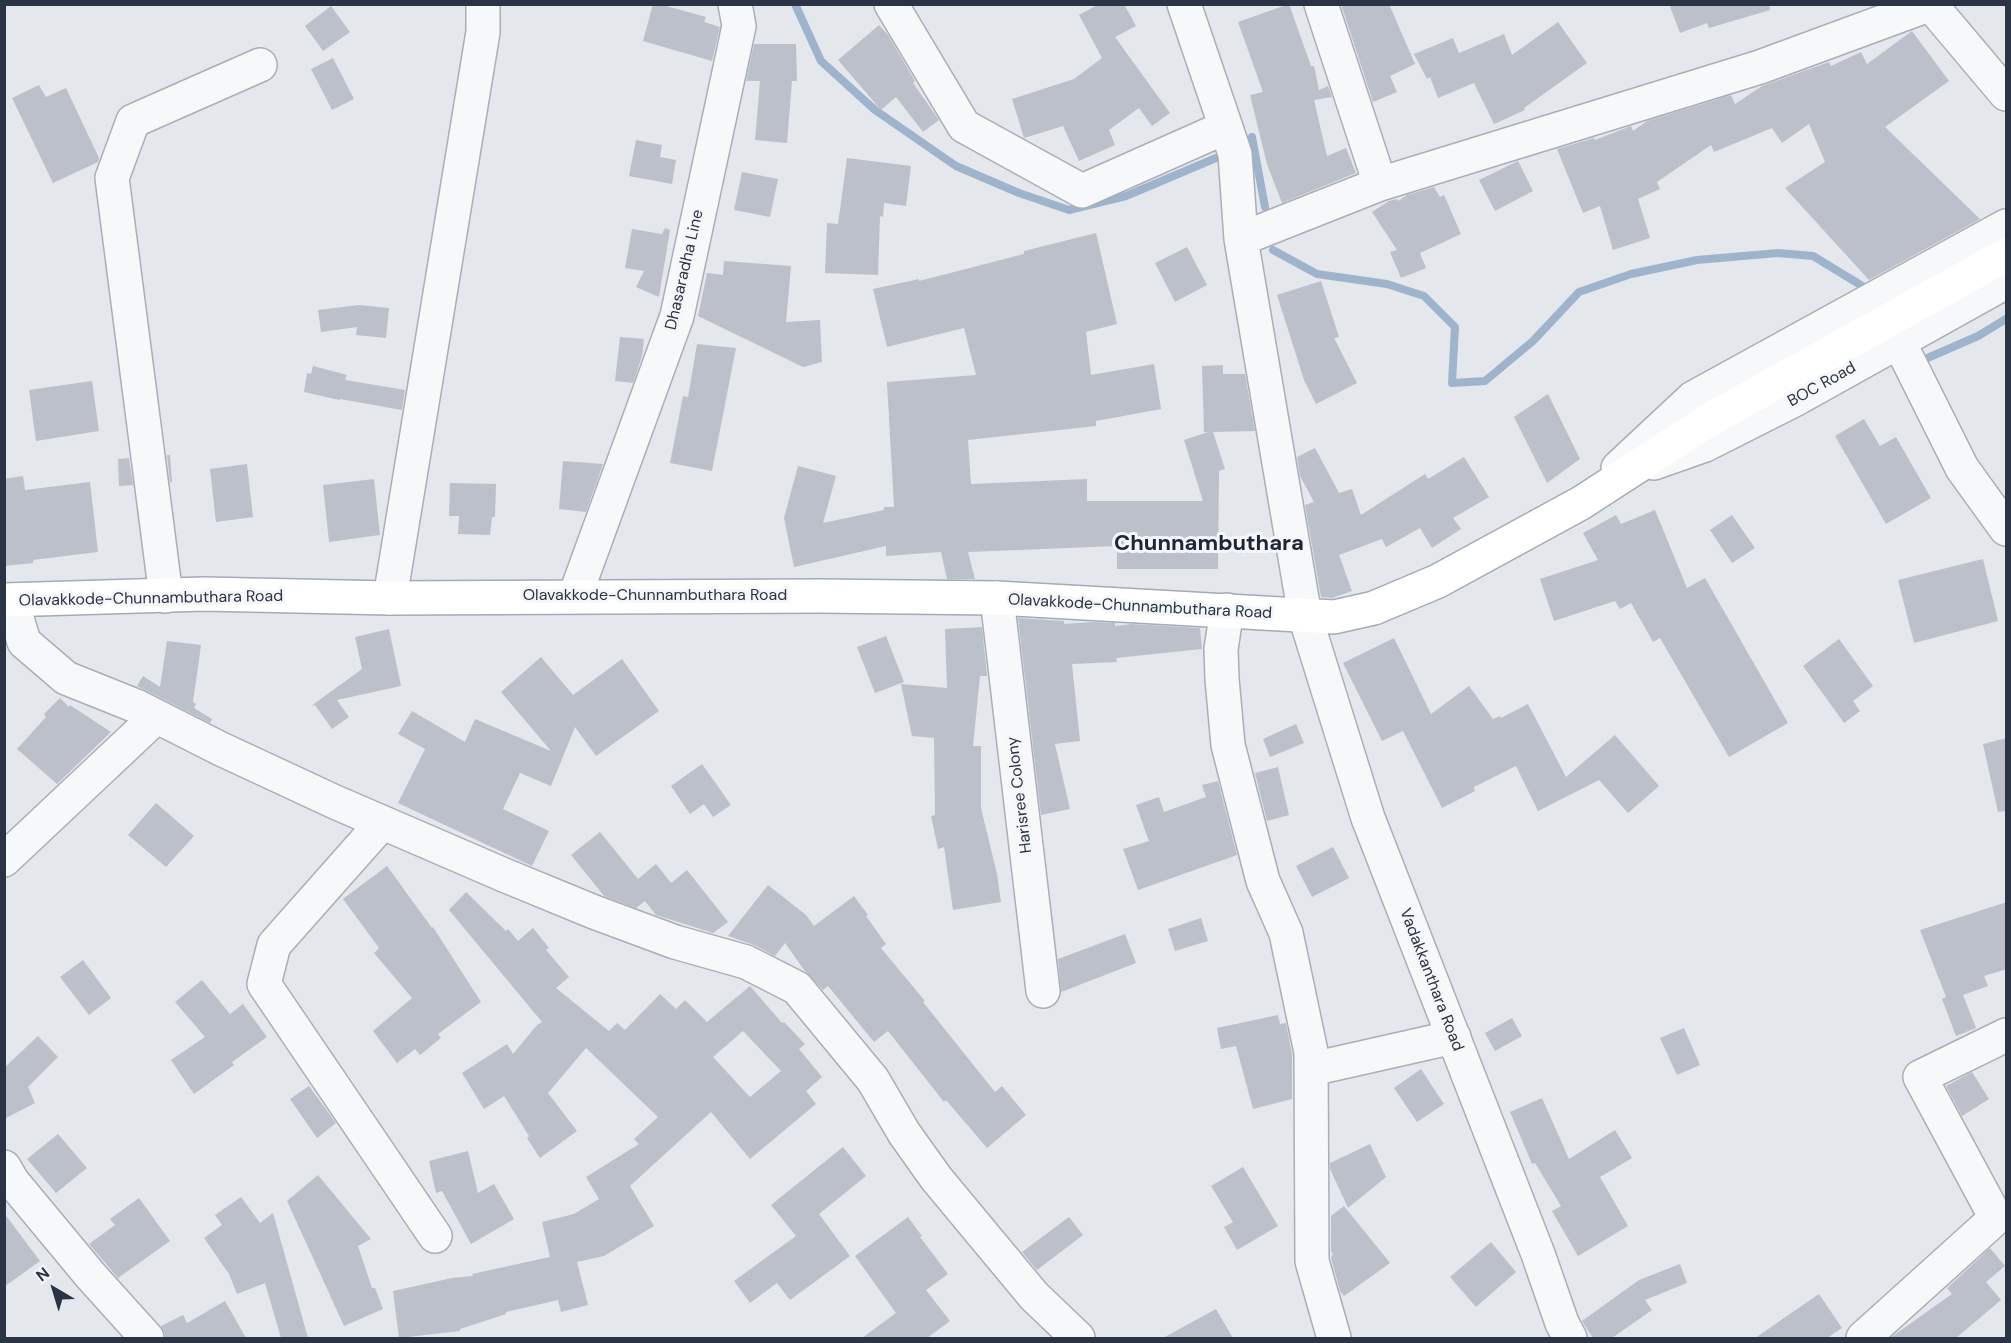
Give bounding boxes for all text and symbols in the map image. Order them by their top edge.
street label: Dhasaradha Line [662,208,708,332]
street label: BOC Road [1785,358,1859,412]
district label: Chunnambuthara [1114,531,1304,557]
street label: Olavakkode-Chunnambuthara Road [523,586,787,606]
street label: Olavakkode-Chunnambuthara Road [19,587,283,611]
street label: Olavakkode-Chunnambuthara Road [1007,590,1273,624]
street label: Harisree Colony [1003,736,1037,854]
street label: Vadakkanthara Road [1395,906,1467,1054]
north arrow [24,1259,84,1319]
text: N [32,1263,54,1286]

